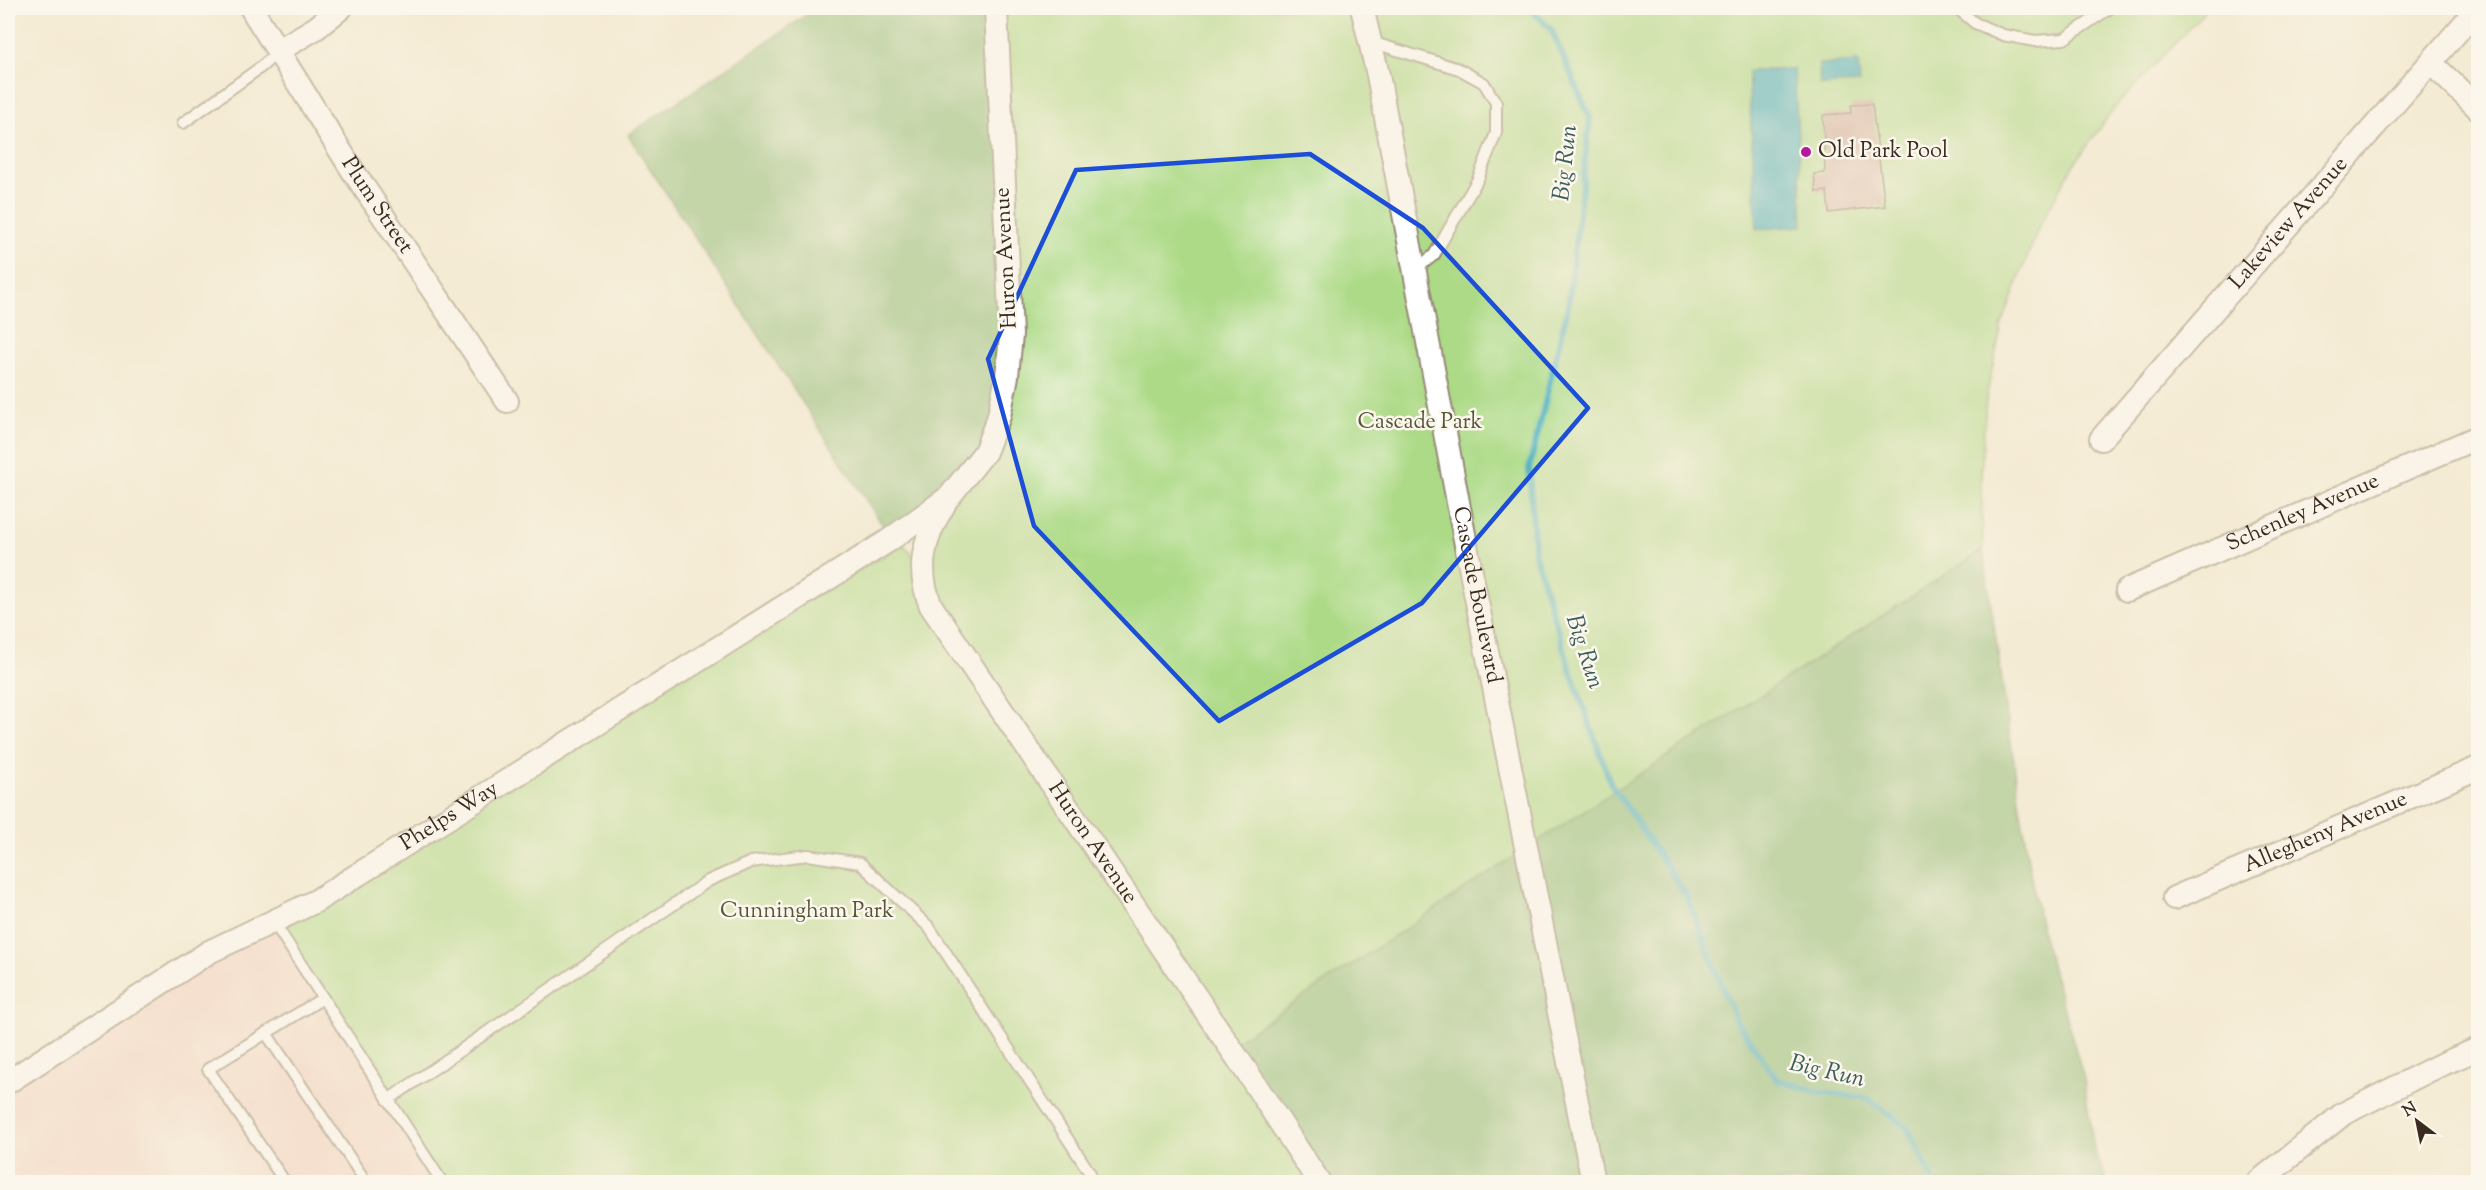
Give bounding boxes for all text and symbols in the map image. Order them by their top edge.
water label: Big Run [1545,123,1587,203]
place label: Old Park Pool [1818,136,1948,168]
marker: Old Park Pool [1799,145,1813,159]
street label: Lakeview Avenue [2222,150,2356,297]
street label: Plum Street [332,151,421,261]
street label: Huron Avenue [987,186,1027,330]
park label: Cascade Park [1357,407,1483,439]
street label: Schenley Avenue [2221,466,2385,561]
street label: Cascade Boulevard [1443,504,1509,686]
water label: Big Run [1556,610,1612,694]
street label: Phelps Way [394,774,505,860]
street label: Huron Avenue [1039,776,1145,911]
street label: Allegheny Avenue [2239,784,2413,882]
park label: Cunningham Park [720,896,894,928]
water label: Big Run [1786,1047,1868,1097]
north arrow [2387,1091,2447,1151]
text: N [2399,1097,2422,1124]

